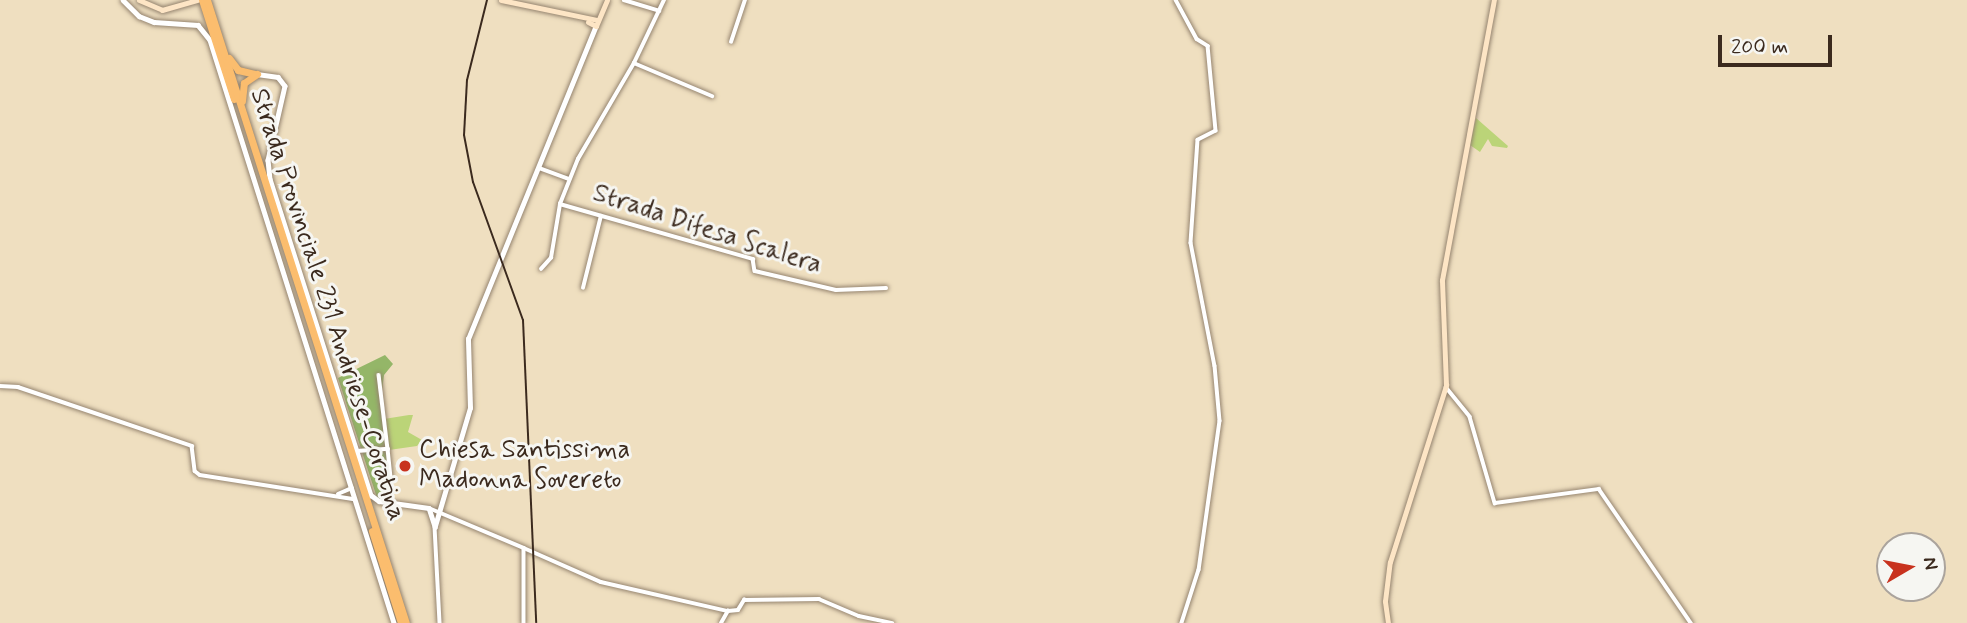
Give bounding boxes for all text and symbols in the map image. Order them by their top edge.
scale bar [1722,21,1836,65]
text: 200 m [1731,33,1788,61]
street label: Strada Provinciale 231 Andriese-Coratina [242,85,412,525]
street label: Strada Difesa Scalera [586,177,828,283]
place label: Chiesa Santissima Madonna Sovereto [419,435,630,496]
marker: Chiesa Santissima Madonna Sovereto [397,458,413,474]
north arrow [1876,532,1946,602]
text: N [1917,555,1944,572]

